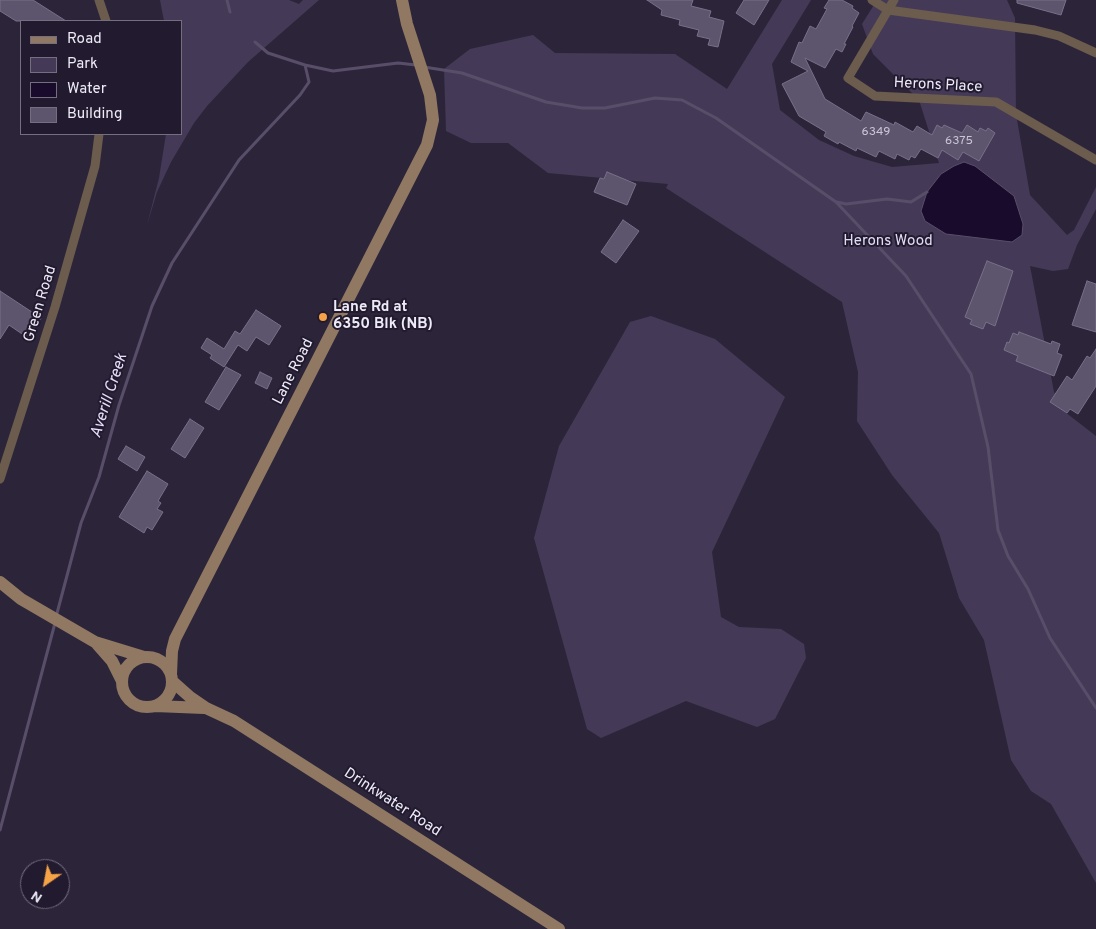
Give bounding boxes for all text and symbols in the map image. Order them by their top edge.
legend [20,20,182,135]
text: Road [67,30,102,49]
text: Park [67,55,98,74]
street label: Herons Place [893,75,983,97]
text: Water [67,80,106,99]
text: Building [67,105,122,124]
house number: 6349 [862,126,890,140]
house number: 6375 [945,135,973,149]
park label: Herons Wood [843,233,933,251]
street label: Green Road [21,264,61,344]
place label: Lane Rd at 6350 Blk (NB) [333,299,433,334]
marker: Lane Rd at 6350 Blk (NB) [317,311,329,323]
street label: Lane Road [270,336,318,408]
water label: Averill Creek [87,351,133,441]
street label: Drinkwater Road [340,765,444,841]
north arrow [20,859,70,909]
text: N [28,886,46,906]

